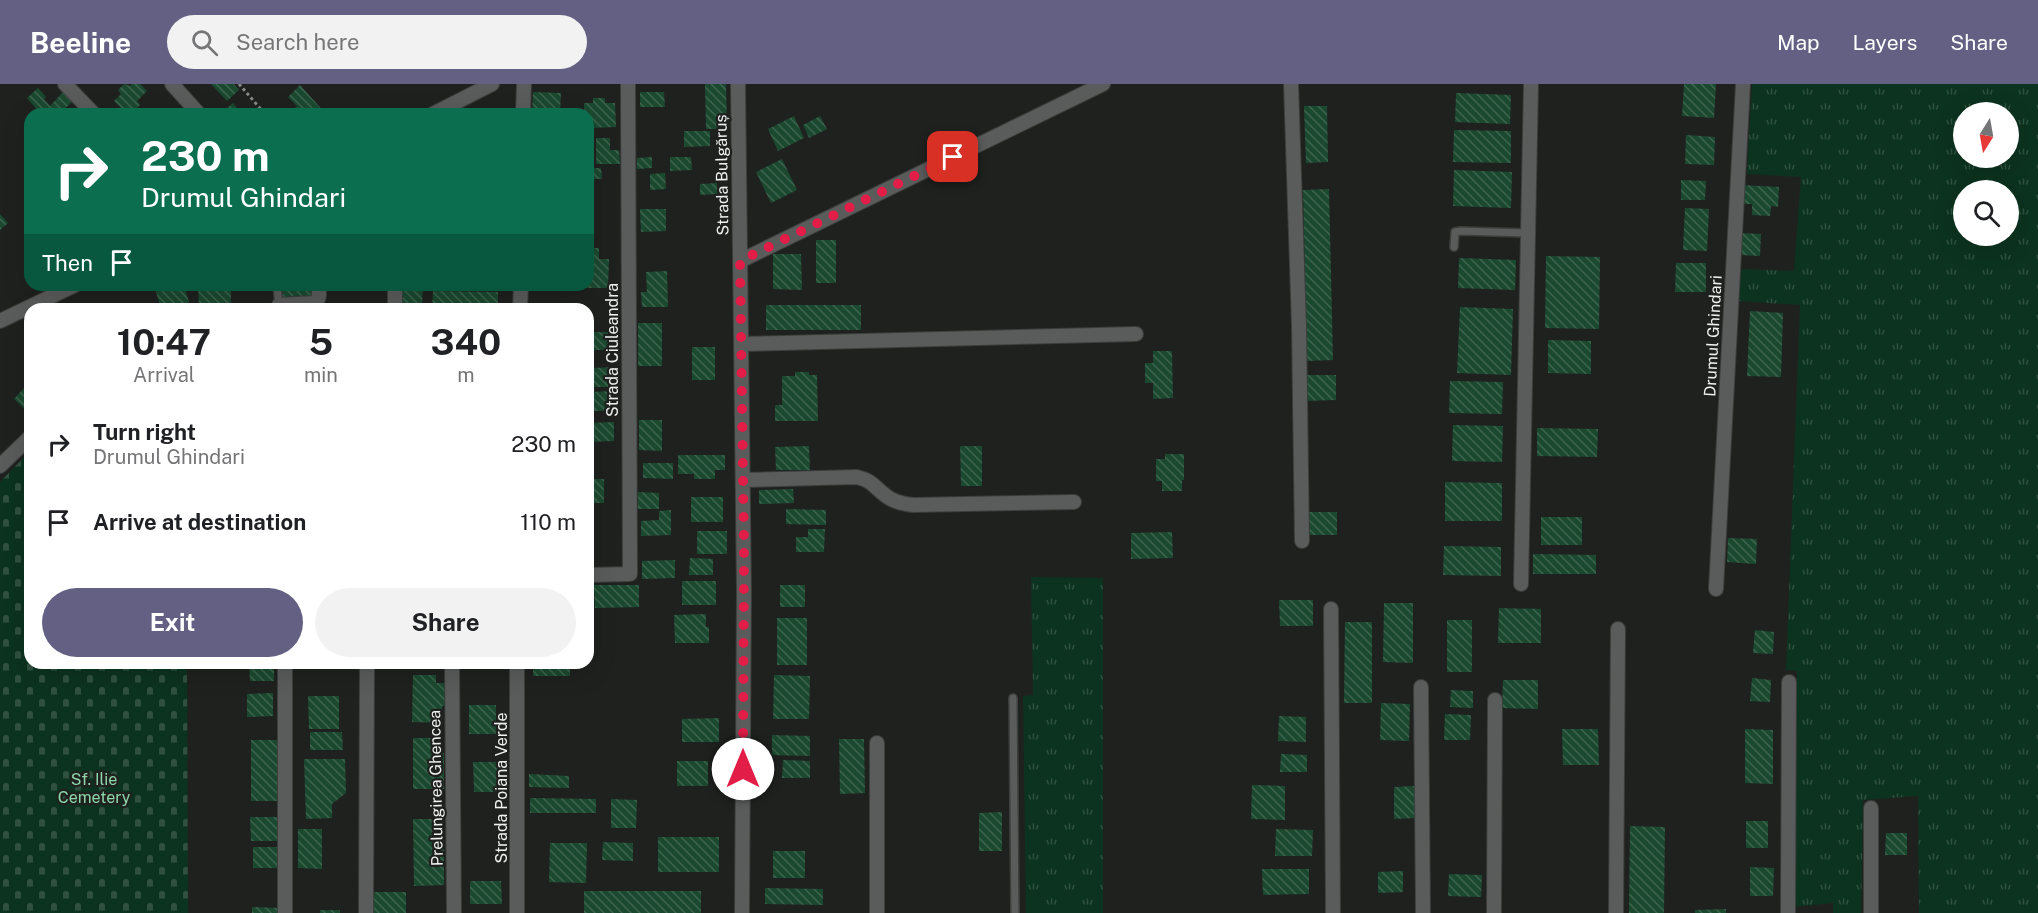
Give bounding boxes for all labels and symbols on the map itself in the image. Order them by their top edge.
north arrow [1953,102,2019,168]
street label: Strada Bulgăruș [711,114,733,236]
pin [927,131,978,182]
street label: Drumul Ghindari [1700,275,1726,397]
street label: Strada Ciuleandra [603,283,622,417]
street label: Prelungirea Ghencea [425,710,447,866]
street label: Strada Poiana Verde [492,712,511,864]
position arrow [711,737,775,801]
park label: Sf. Ilie Cemetery [58,770,131,807]

